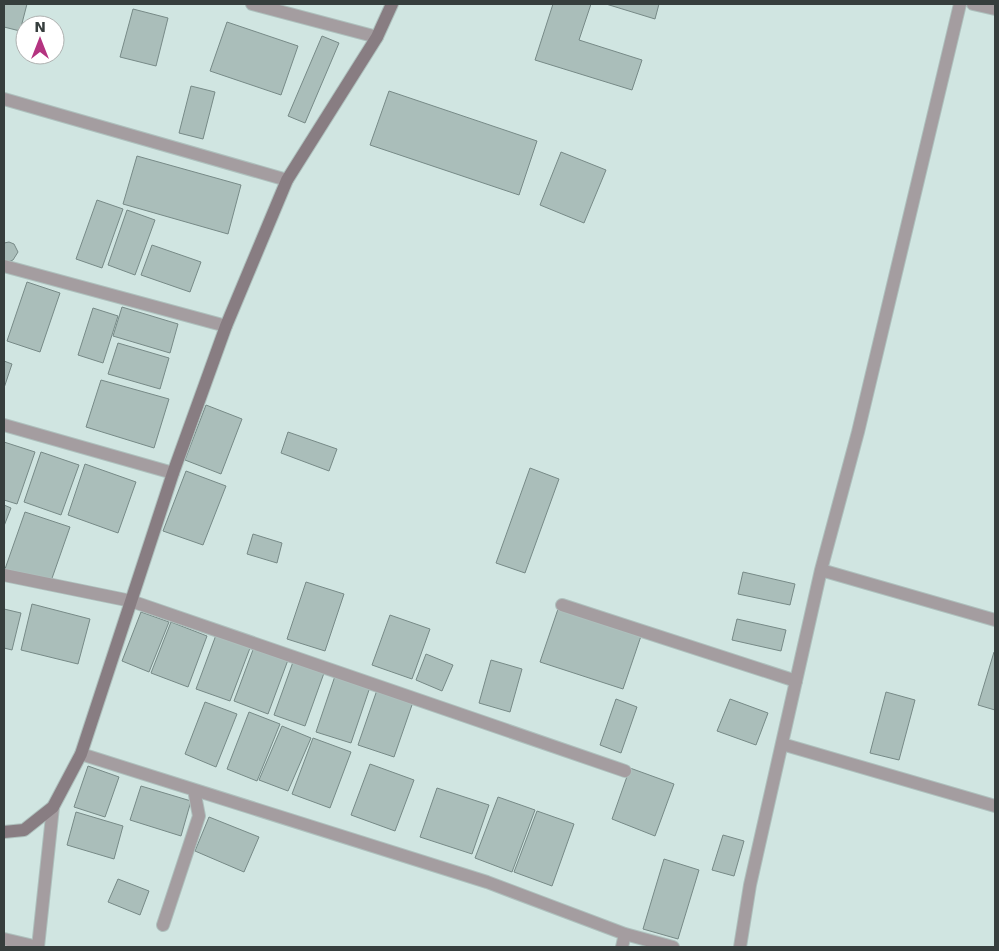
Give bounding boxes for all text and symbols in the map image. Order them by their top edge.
north arrow [15,15,65,65]
text: N [34,19,46,35]

